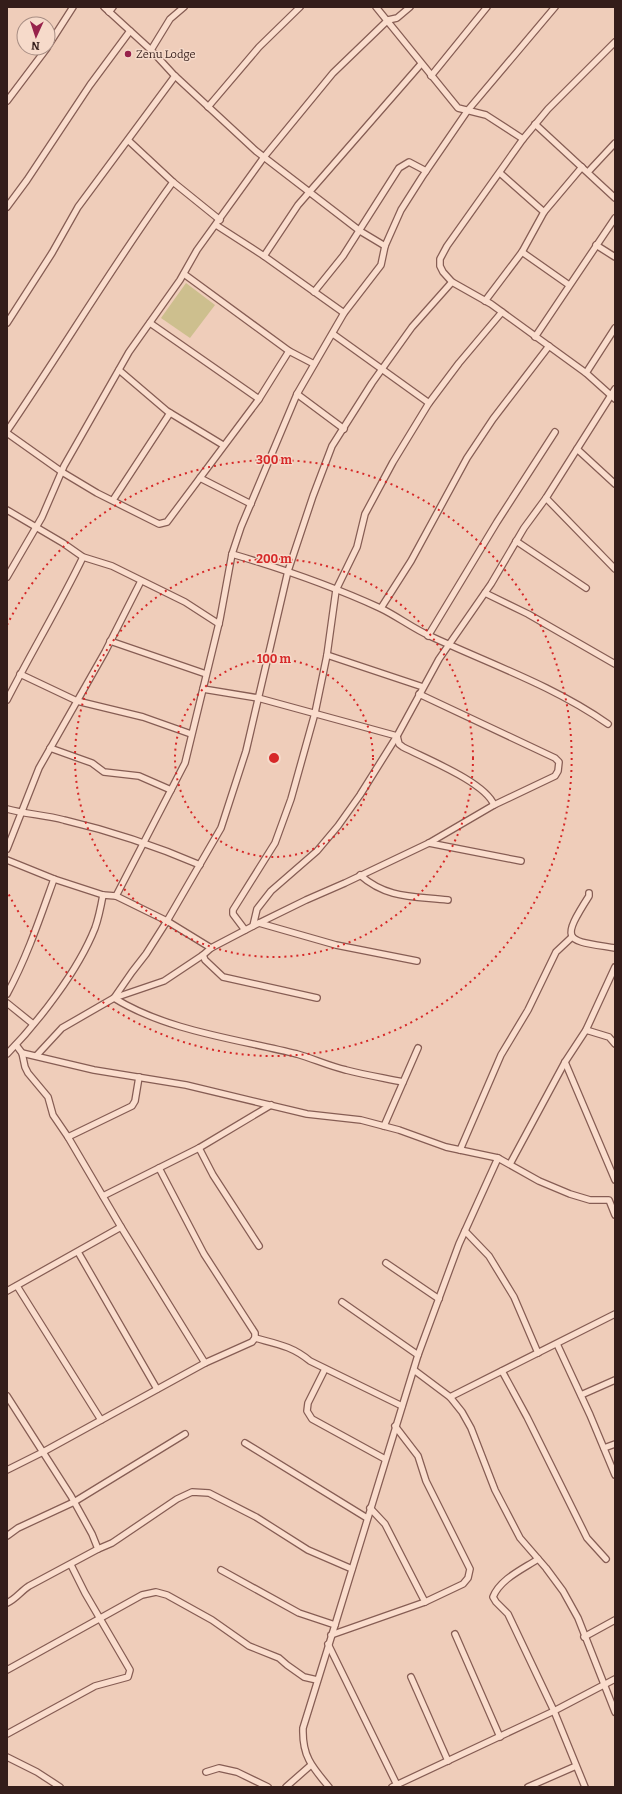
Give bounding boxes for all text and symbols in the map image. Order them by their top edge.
north arrow [16,16,56,56]
text: N [30,39,40,52]
place label: Zenu Lodge [136,48,195,61]
marker: Zenu Lodge [123,49,133,59]
text: 300 m [256,453,292,467]
text: 200 m [256,552,292,566]
text: 100 m [257,652,292,666]
centre of rings [267,751,281,765]

